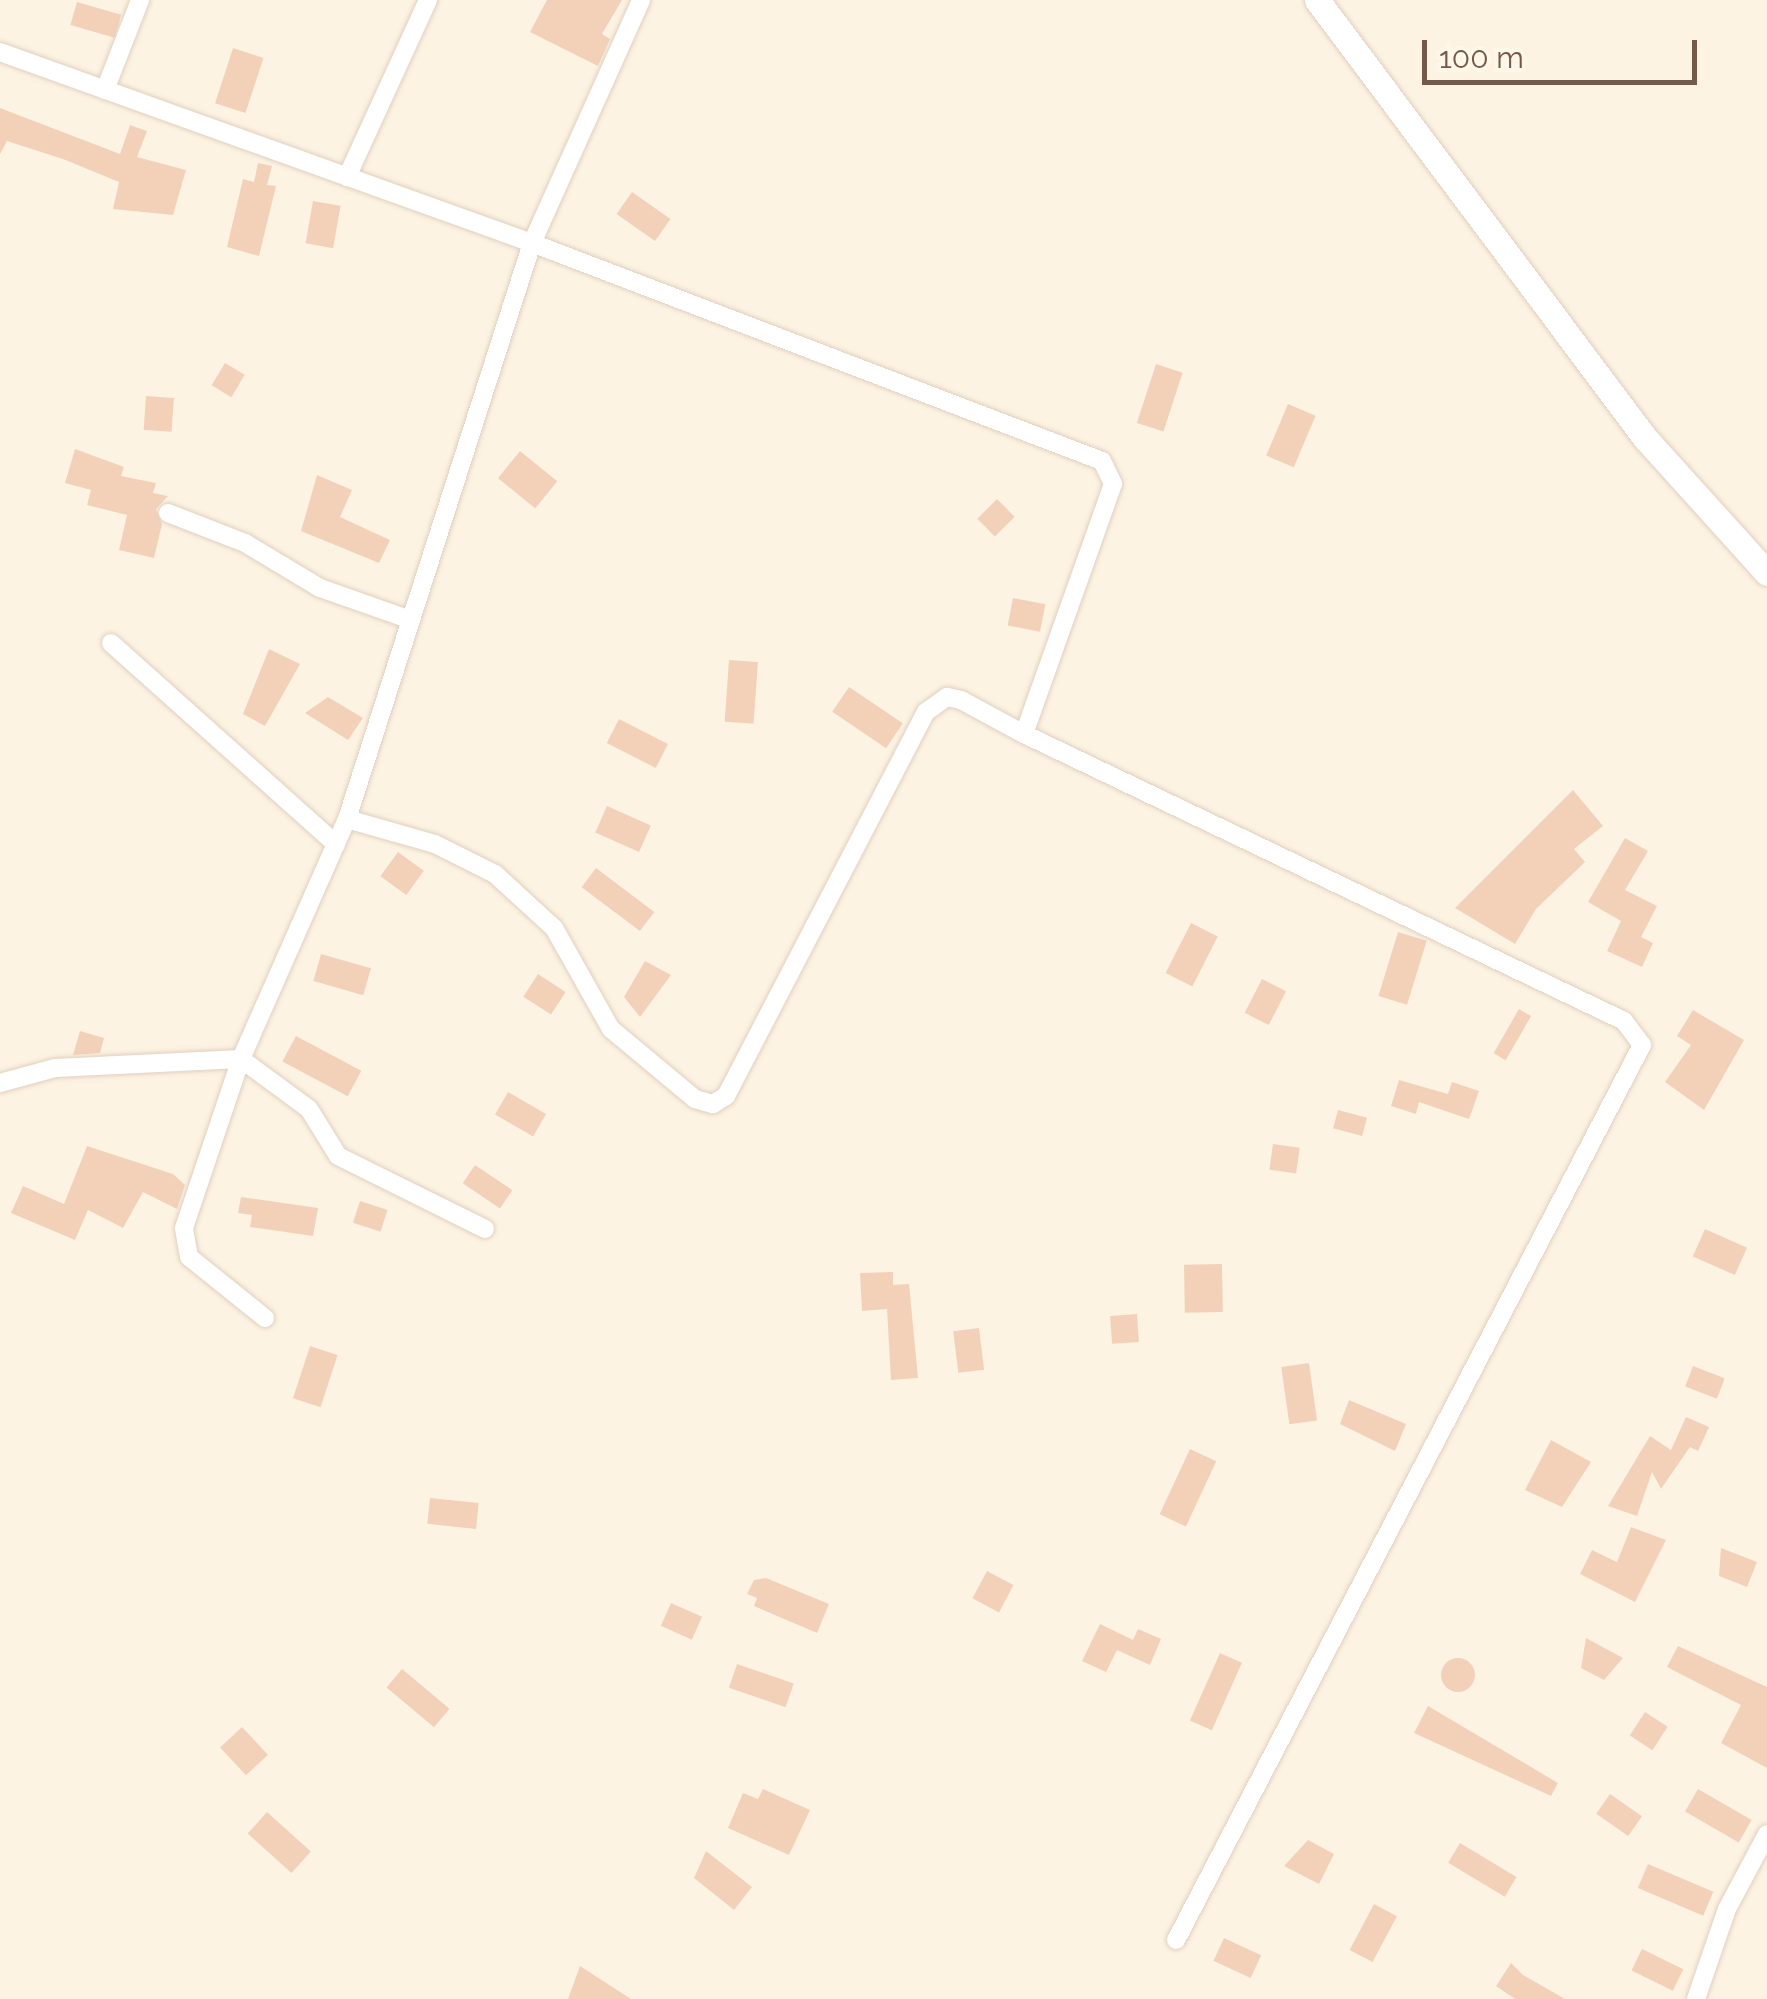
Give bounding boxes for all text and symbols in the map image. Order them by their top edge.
scale bar [1427,20,1702,82]
text: 100 m [1439,40,1524,75]

